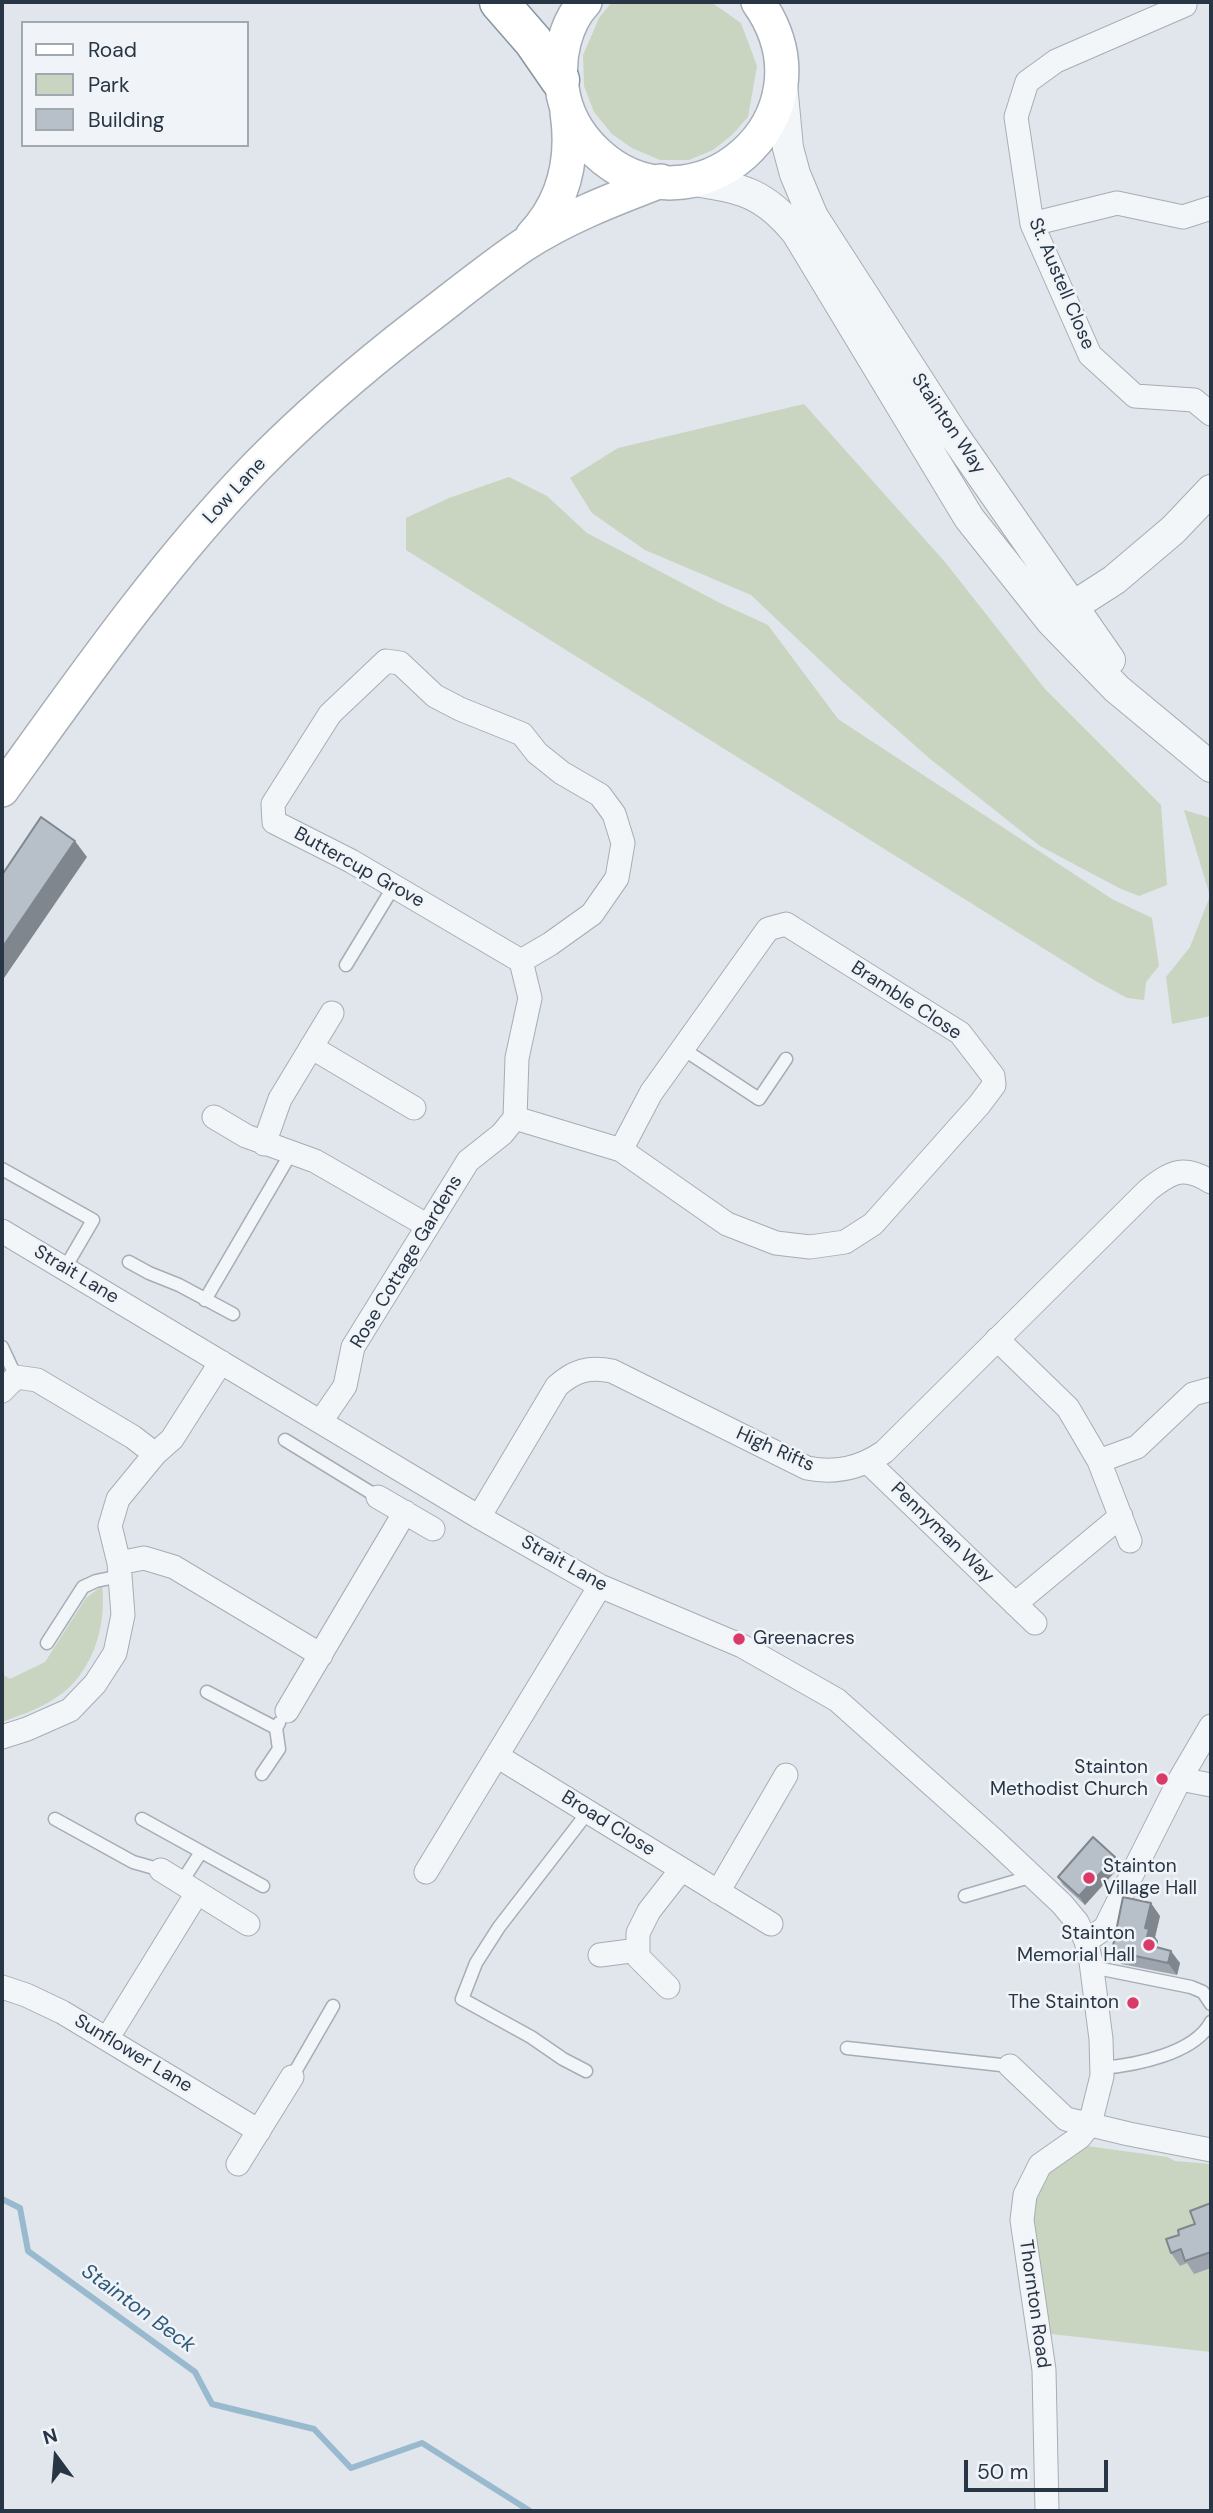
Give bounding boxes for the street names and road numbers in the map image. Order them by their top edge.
street label: St. Austell Close [1023,215,1099,353]
street label: Stainton Way [906,369,990,479]
street label: Low Lane [199,453,271,529]
street label: Buttercup Grove [290,823,428,913]
street label: Bramble Close [846,957,966,1045]
street label: Rose Cottage Gardens [346,1171,468,1353]
street label: Strait Lane [29,1241,123,1309]
street label: High Rifts [732,1423,818,1477]
street label: Pennyman Way [886,1478,998,1588]
street label: Strait Lane [517,1531,611,1597]
street label: Broad Close [557,1786,659,1862]
street label: Sunflower Lane [70,2010,196,2098]
street label: Thornton Road [1014,2238,1054,2370]

